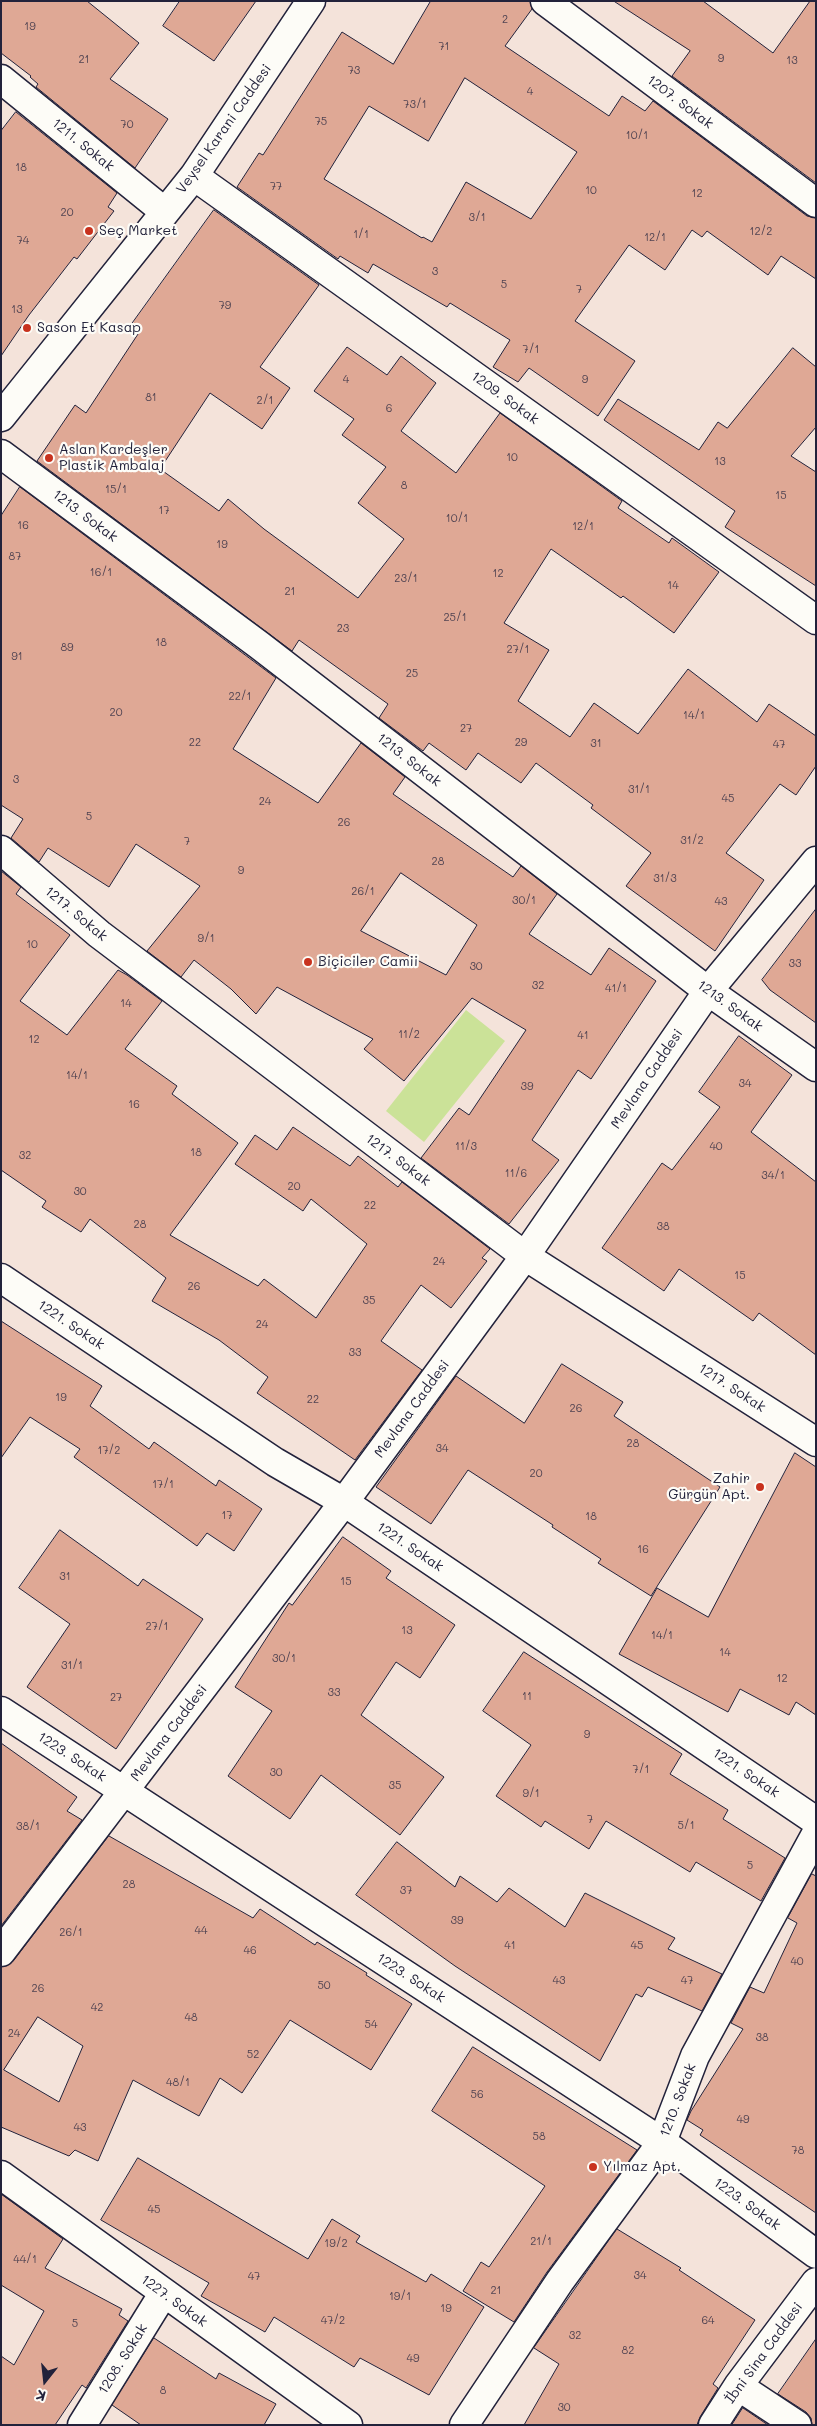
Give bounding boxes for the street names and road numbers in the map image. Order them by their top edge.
street label: Veysel Karani Caddesi [173,61,275,197]
street label: 1207. Sokak [643,72,717,132]
street label: 1211. Sokak [49,115,117,175]
street label: 1209. Sokak [468,368,542,428]
street label: 1213. Sokak [49,486,121,546]
street label: 1213. Sokak [374,730,444,790]
street label: 1217. Sokak [41,883,111,945]
street label: 1213. Sokak [694,977,766,1035]
street label: Mevlana Caddesi [607,1026,687,1132]
street label: 1217. Sokak [362,1130,434,1190]
street label: 1221. Sokak [35,1297,107,1353]
street label: Mevlana Caddesi [371,1357,453,1461]
street label: 1217. Sokak [695,1360,769,1416]
street label: 1221. Sokak [374,1519,446,1575]
street label: Mevlana Caddesi [127,1681,211,1785]
street label: 1223. Sokak [35,1729,109,1785]
street label: 1221. Sokak [710,1745,782,1801]
street label: 1223. Sokak [374,1950,448,2006]
street label: 1210. Sokak [656,2061,700,2139]
street label: 1223. Sokak [710,2174,784,2234]
street label: 1227. Sokak [137,2271,211,2331]
street label: İbni Sina Caddesi [722,2299,806,2407]
street label: 1208. Sokak [95,2321,151,2397]

